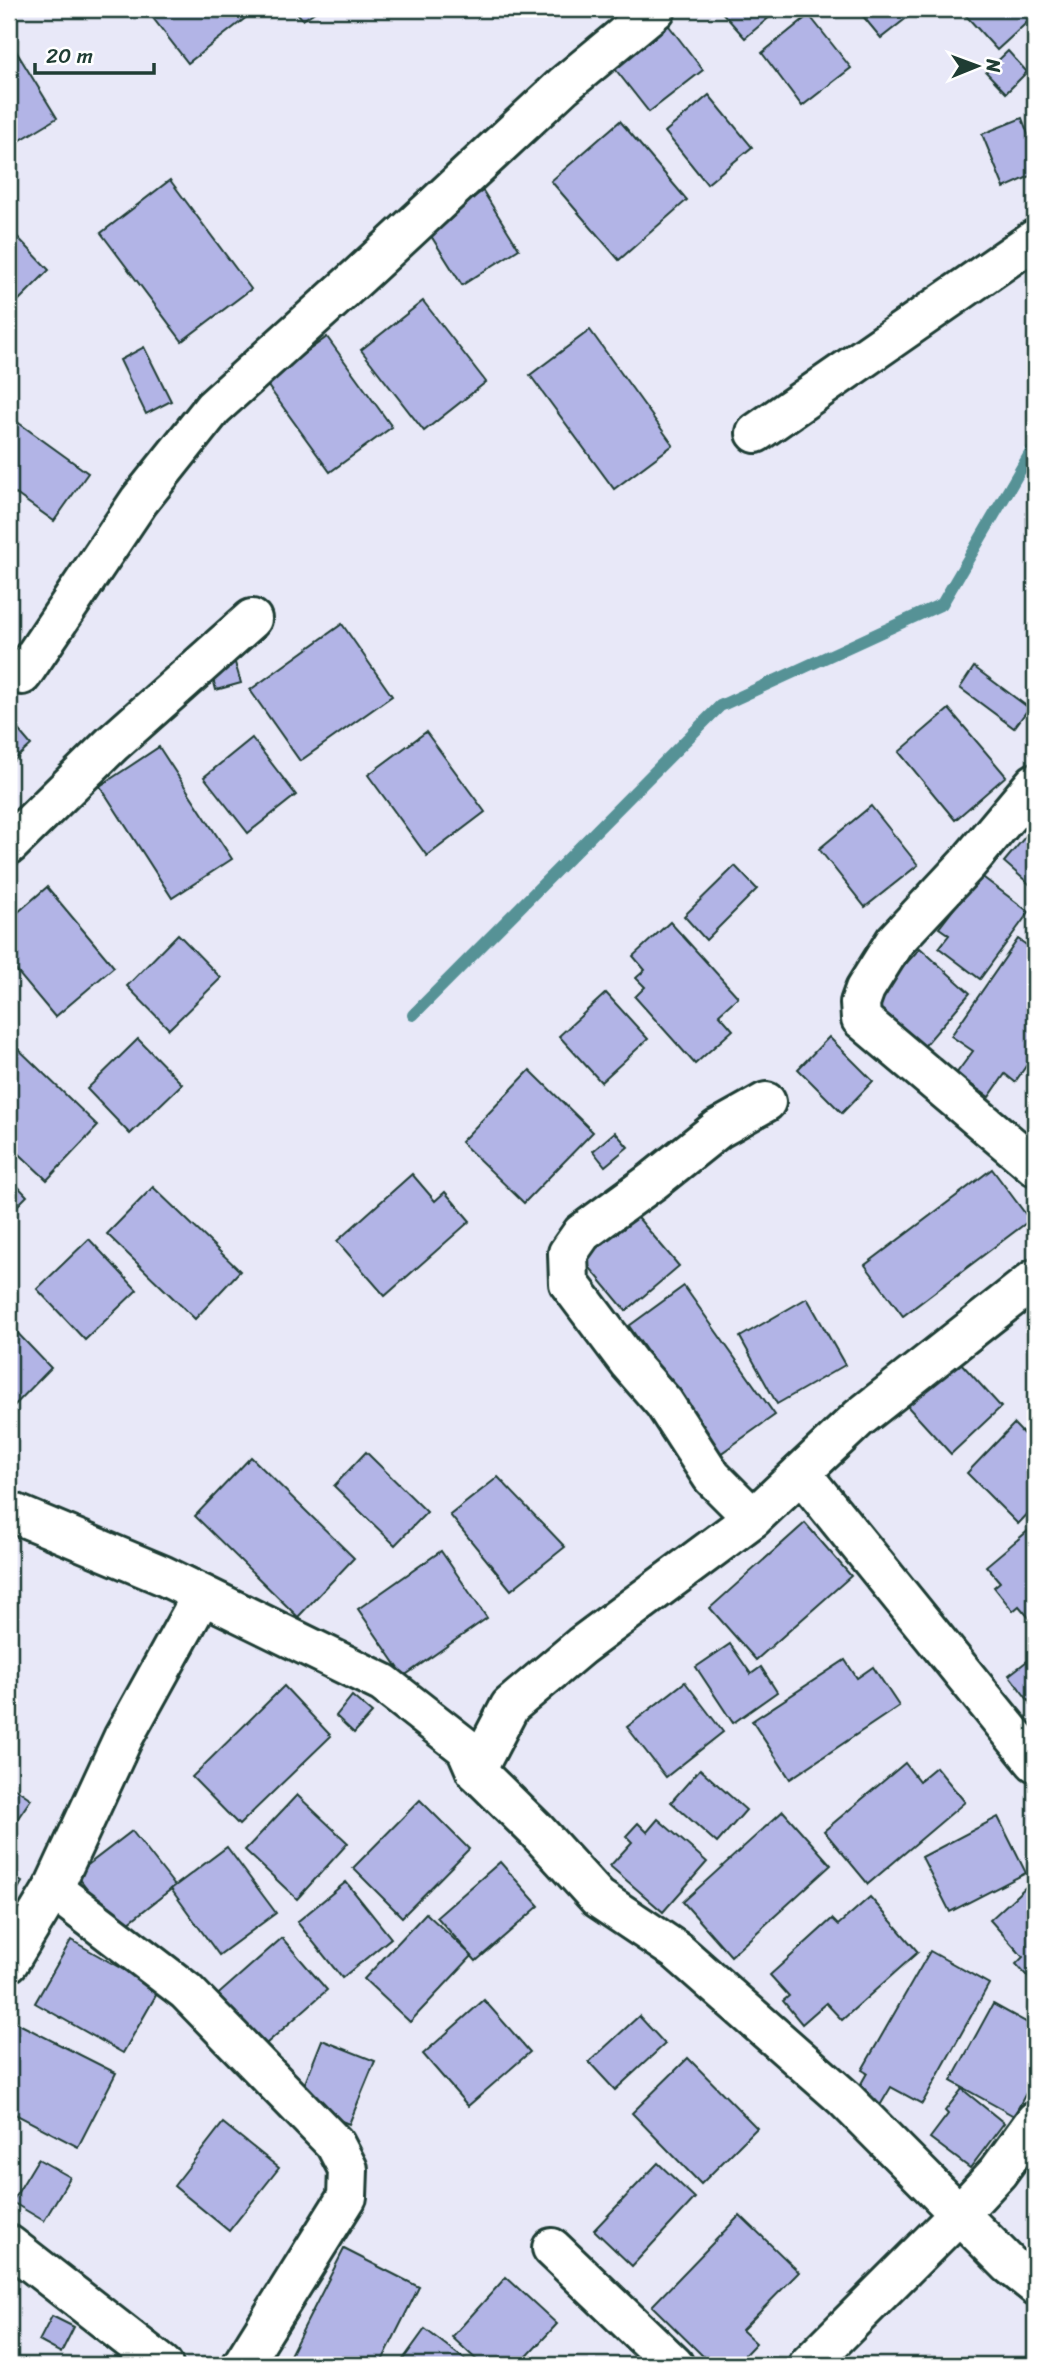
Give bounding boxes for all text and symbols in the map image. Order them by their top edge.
scale bar [35,32,154,76]
north arrow [942,32,1012,102]
text: 20 m [46,37,93,75]
text: N [977,58,1010,73]

